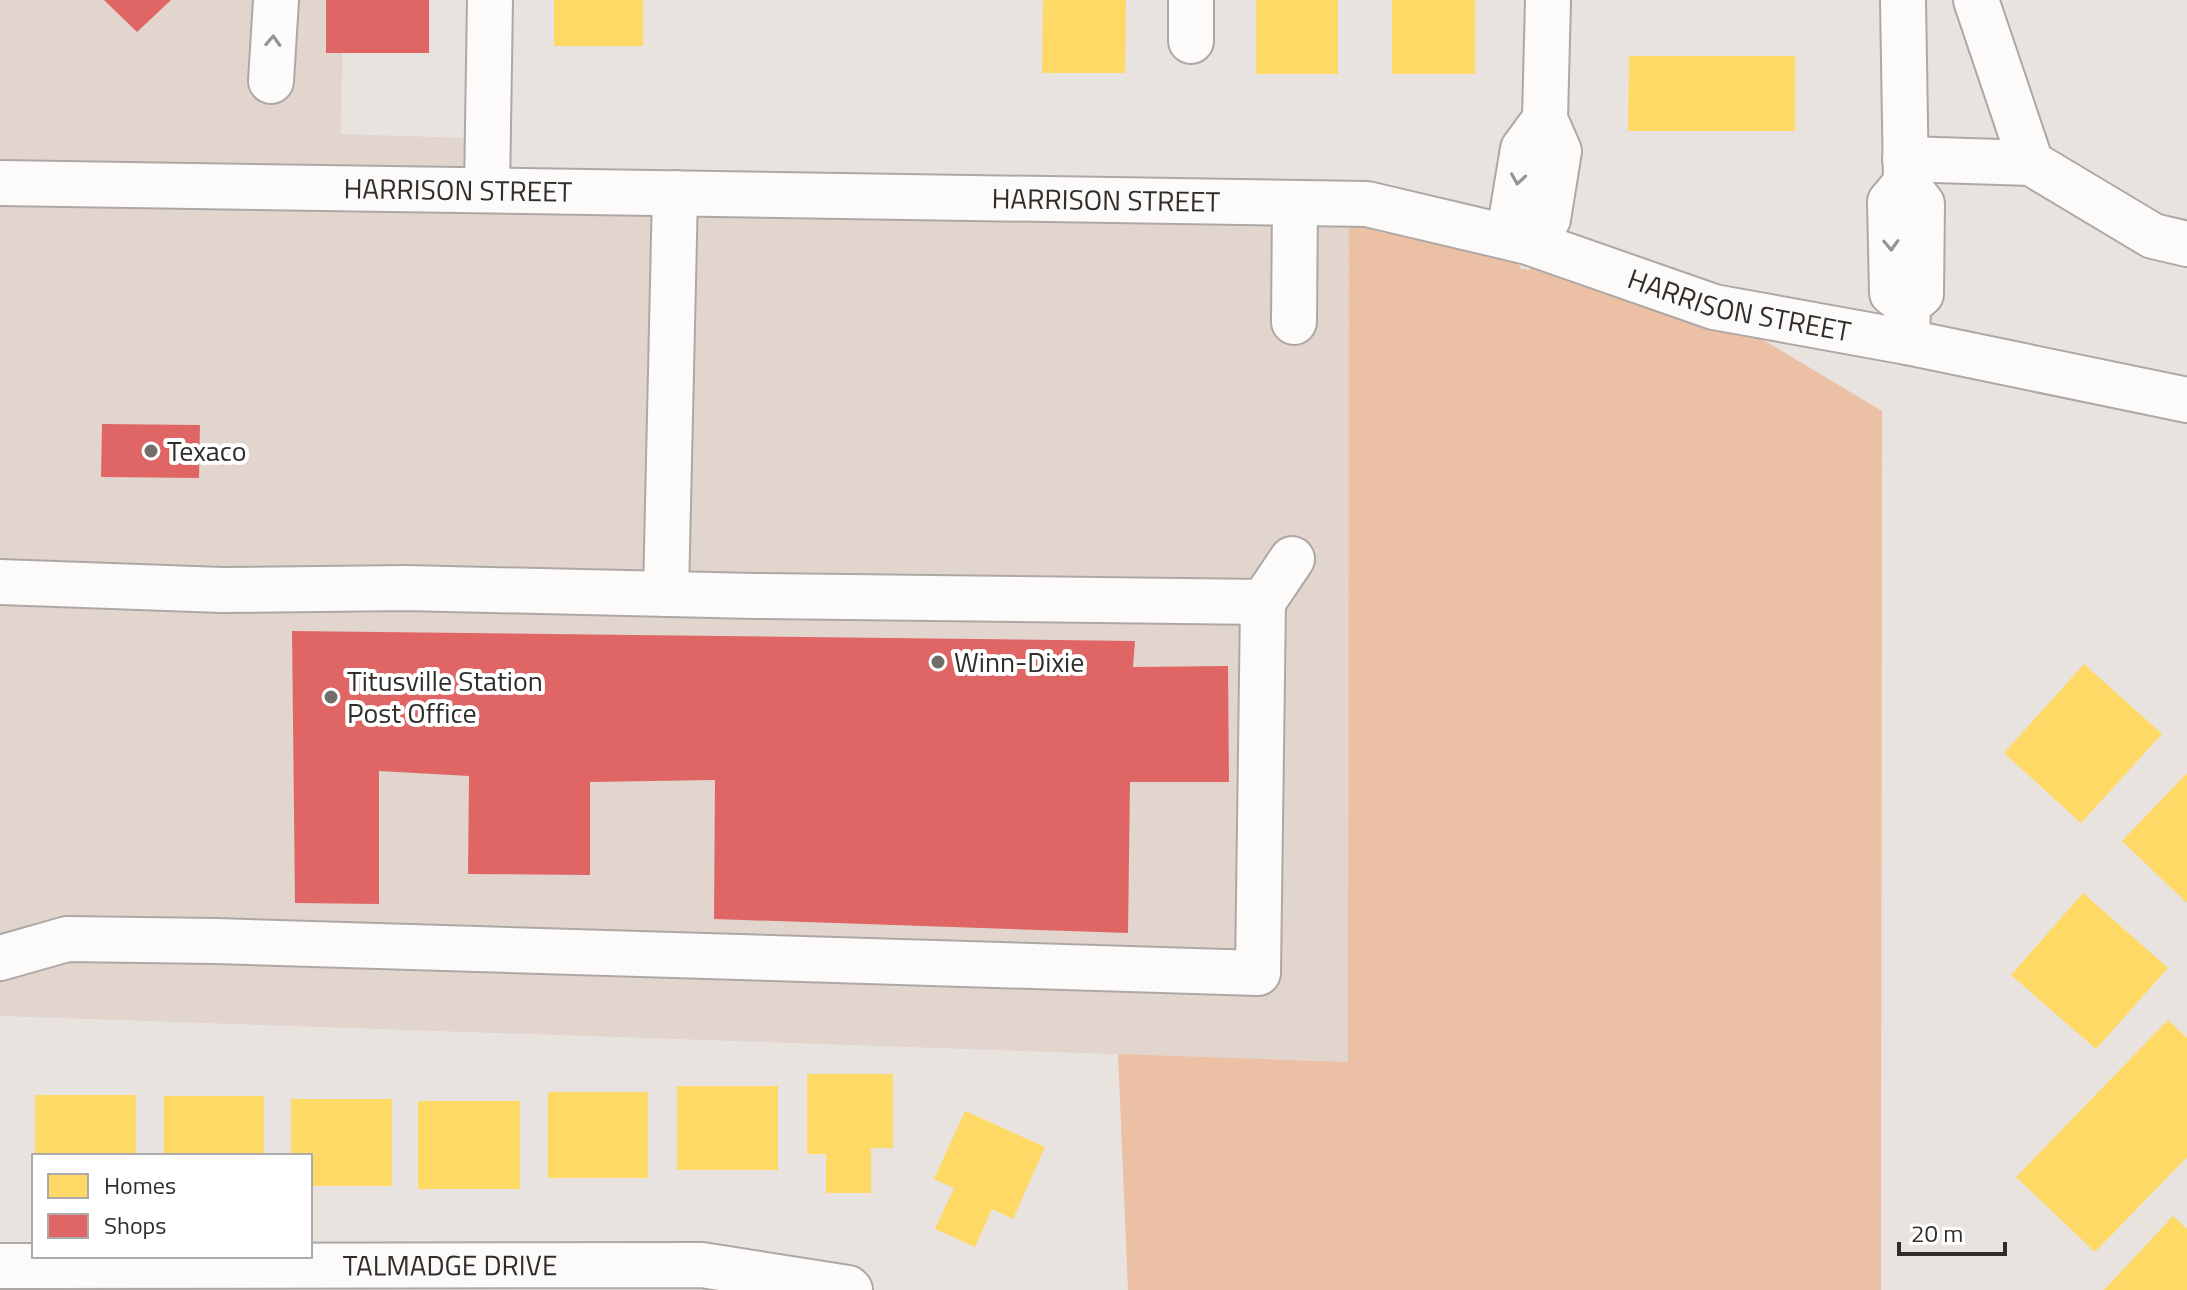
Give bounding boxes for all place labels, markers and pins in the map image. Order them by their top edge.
place label: Texaco [167,429,247,472]
marker: Texaco [142,442,160,460]
place label: Winn-Dixie [954,640,1084,683]
marker: Winn-Dixie [929,653,947,671]
place label: Titusville Station Post Office [347,659,543,734]
marker: Titusville Station Post Office [322,688,340,706]

